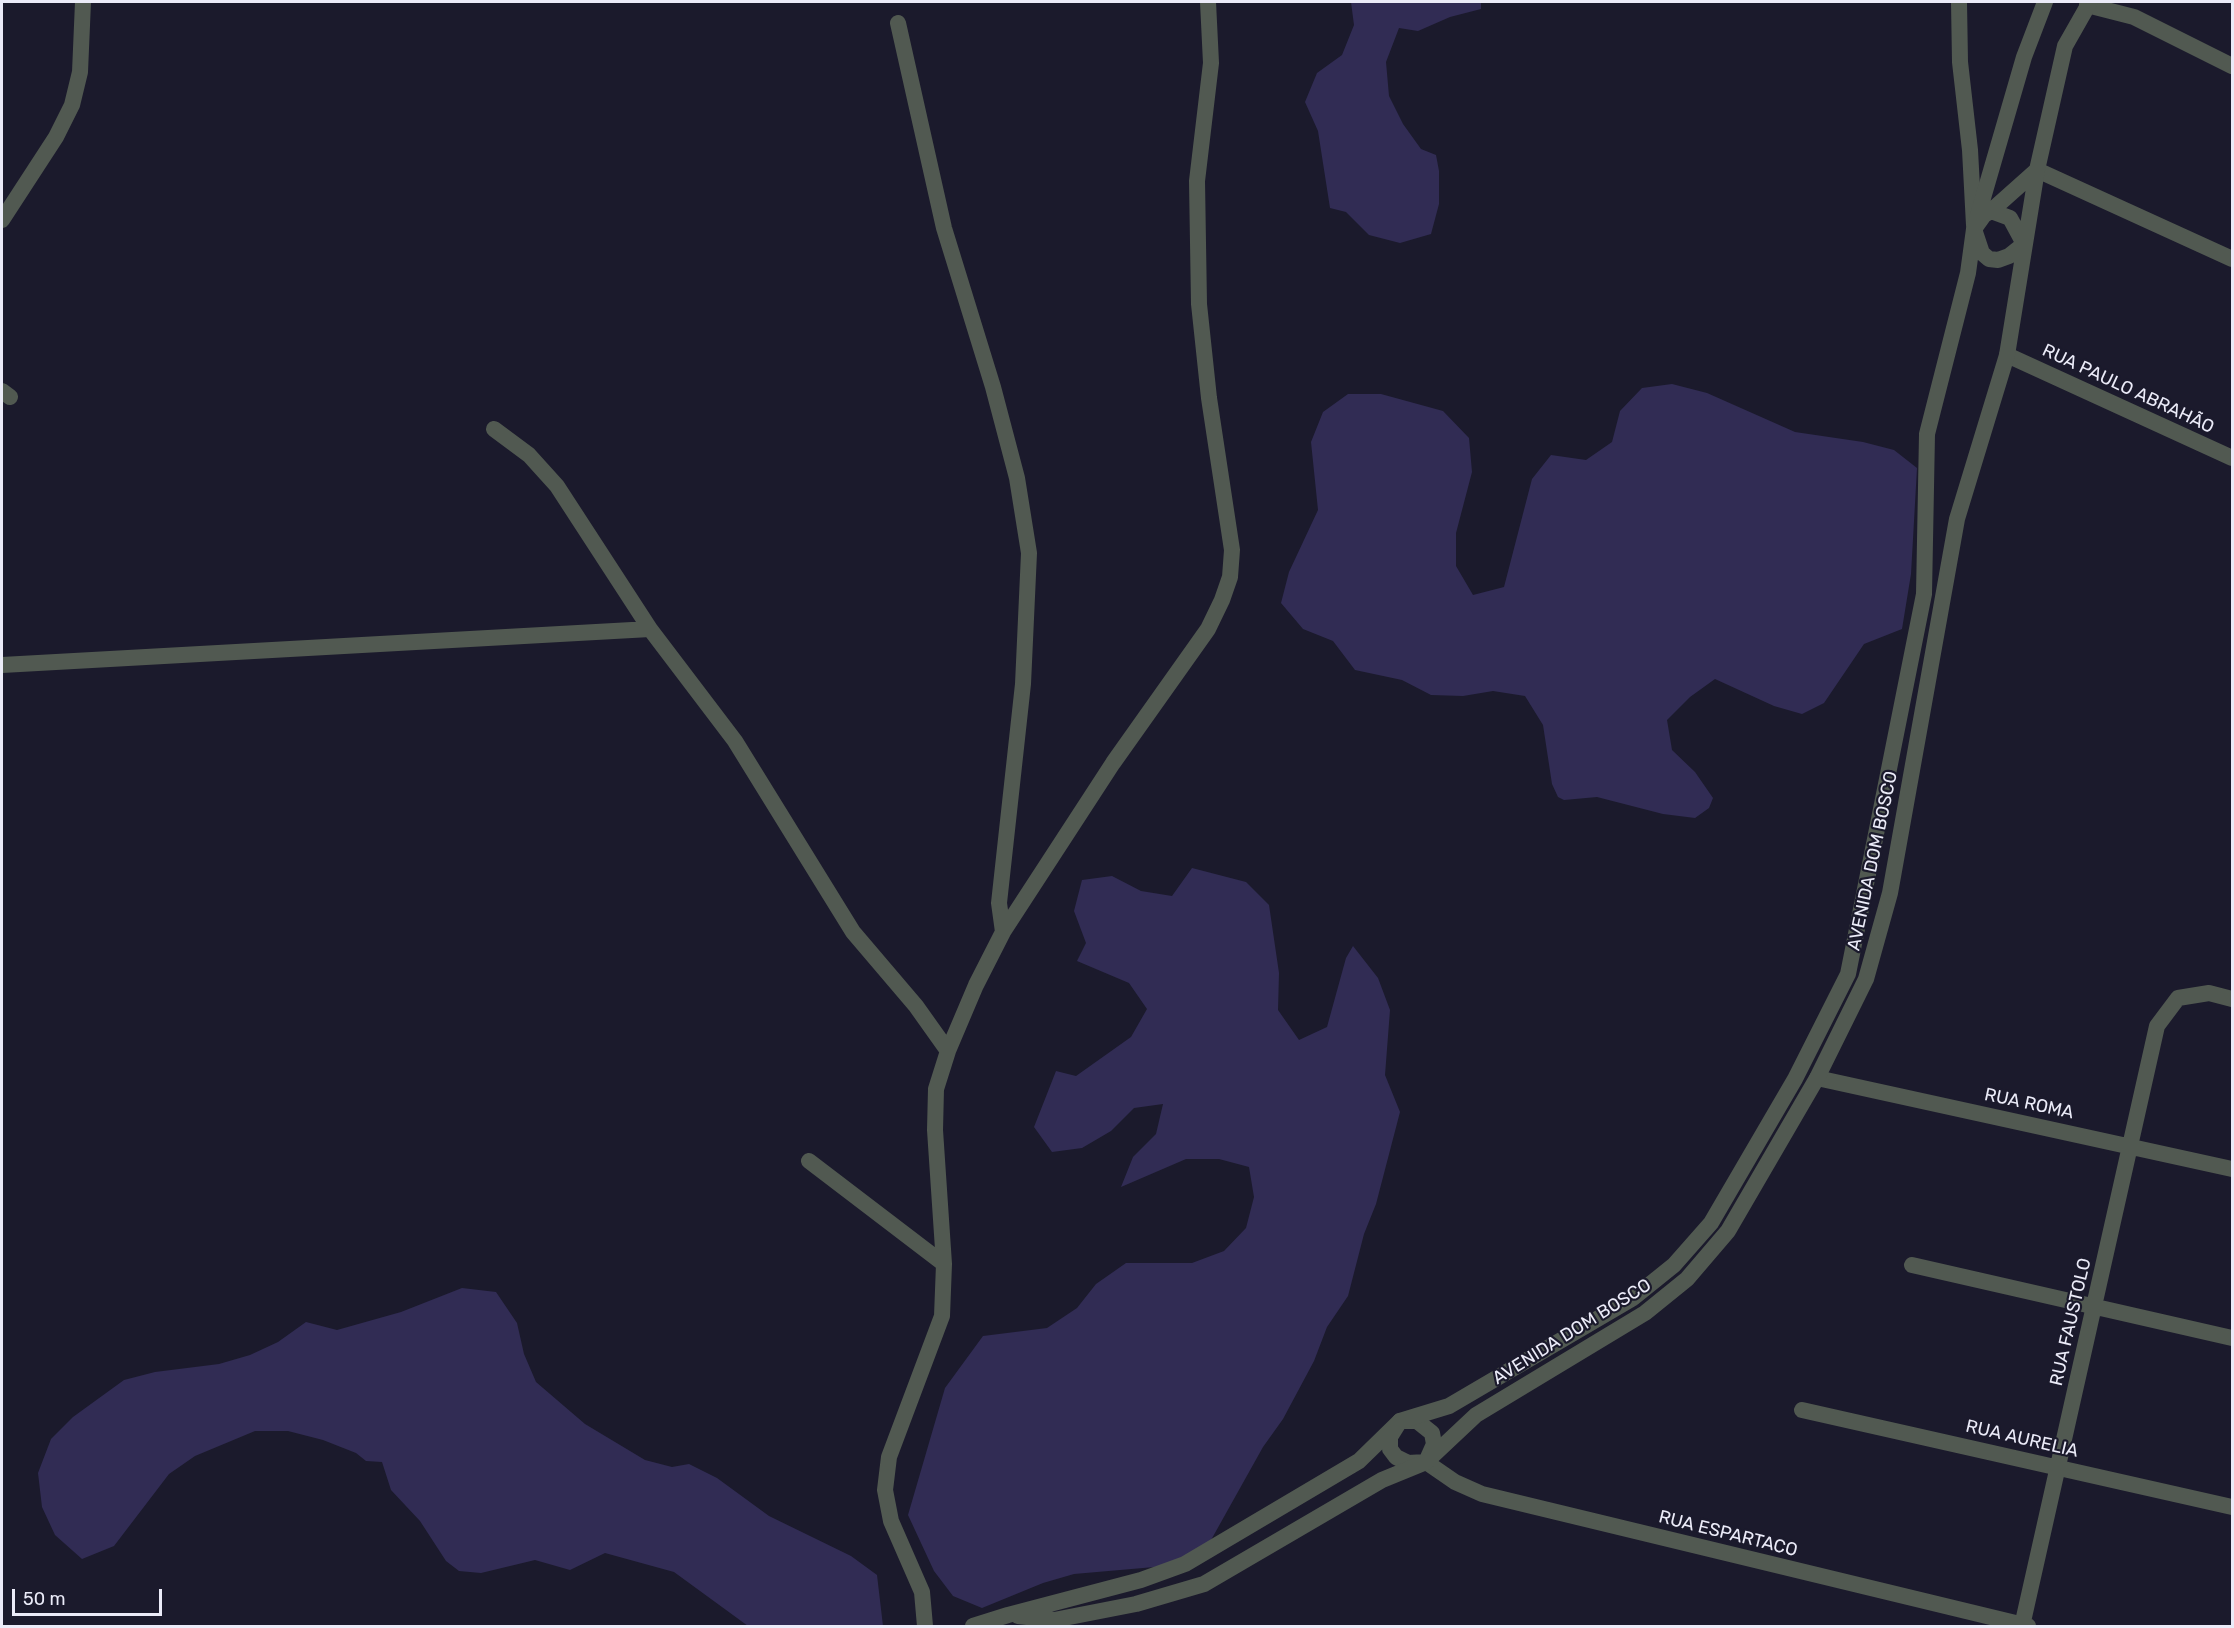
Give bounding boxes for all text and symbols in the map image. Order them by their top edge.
street label: RUA PAULO ABRAHÃO [2039,340,2217,438]
street label: AVENIDA DOM BOSCO [1843,769,1903,953]
street label: RUA ROMA [1982,1084,2076,1124]
street label: RUA FAUSTOLO [2046,1256,2096,1388]
street label: AVENIDA DOM BOSCO [1489,1274,1655,1390]
street label: RUA AURELIA [1964,1416,2080,1462]
street label: RUA ESPARTACO [1656,1506,1800,1562]
scale bar [15,1577,165,1615]
text: 50 m [23,1588,66,1610]

